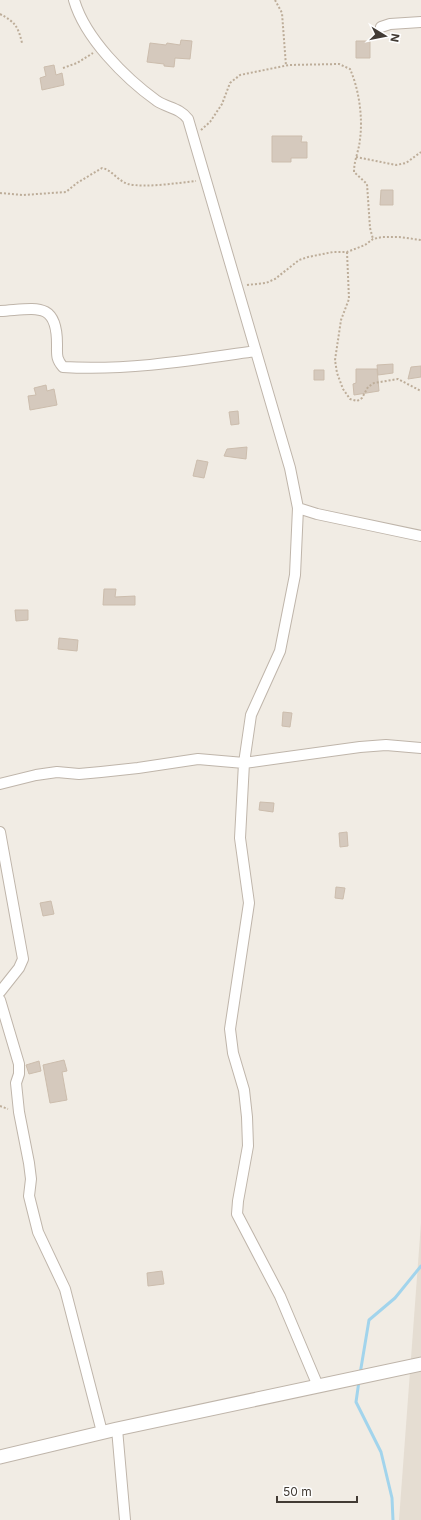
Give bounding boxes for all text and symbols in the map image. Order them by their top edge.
north arrow [365,16,405,56]
text: N [387,32,402,43]
scale bar [277,1478,357,1504]
text: 50 m [283,1484,312,1499]

